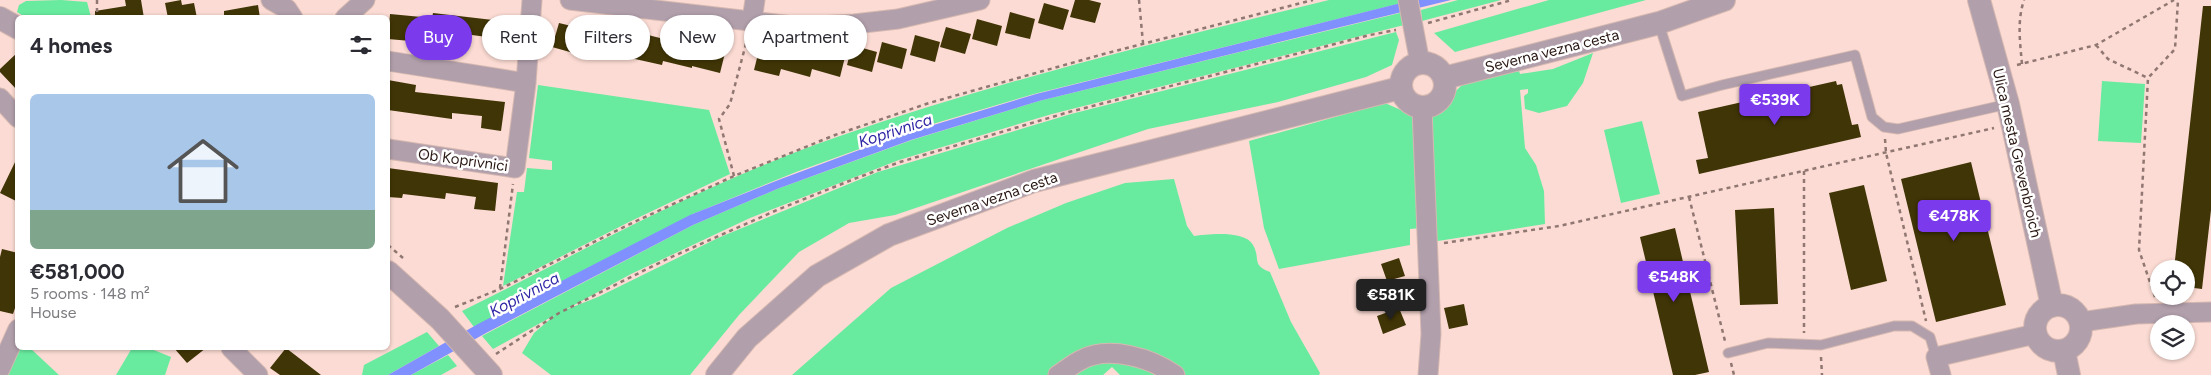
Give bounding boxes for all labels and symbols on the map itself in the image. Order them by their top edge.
street label: Severna vezna cesta [1483,26,1621,76]
street label: Ulica mesta Grevenbroich [1989,67,2045,239]
pin: €539K [1740,84,1810,126]
water label: Koprivnica [856,110,935,151]
street label: Ob Koprivnici [417,145,509,175]
street label: Severna vezna cesta [924,168,1060,230]
pin: €478K [1919,200,1989,242]
pin: €548K [1639,260,1709,303]
water label: Koprivnica [486,268,563,321]
pin: €581K [1356,278,1426,321]

